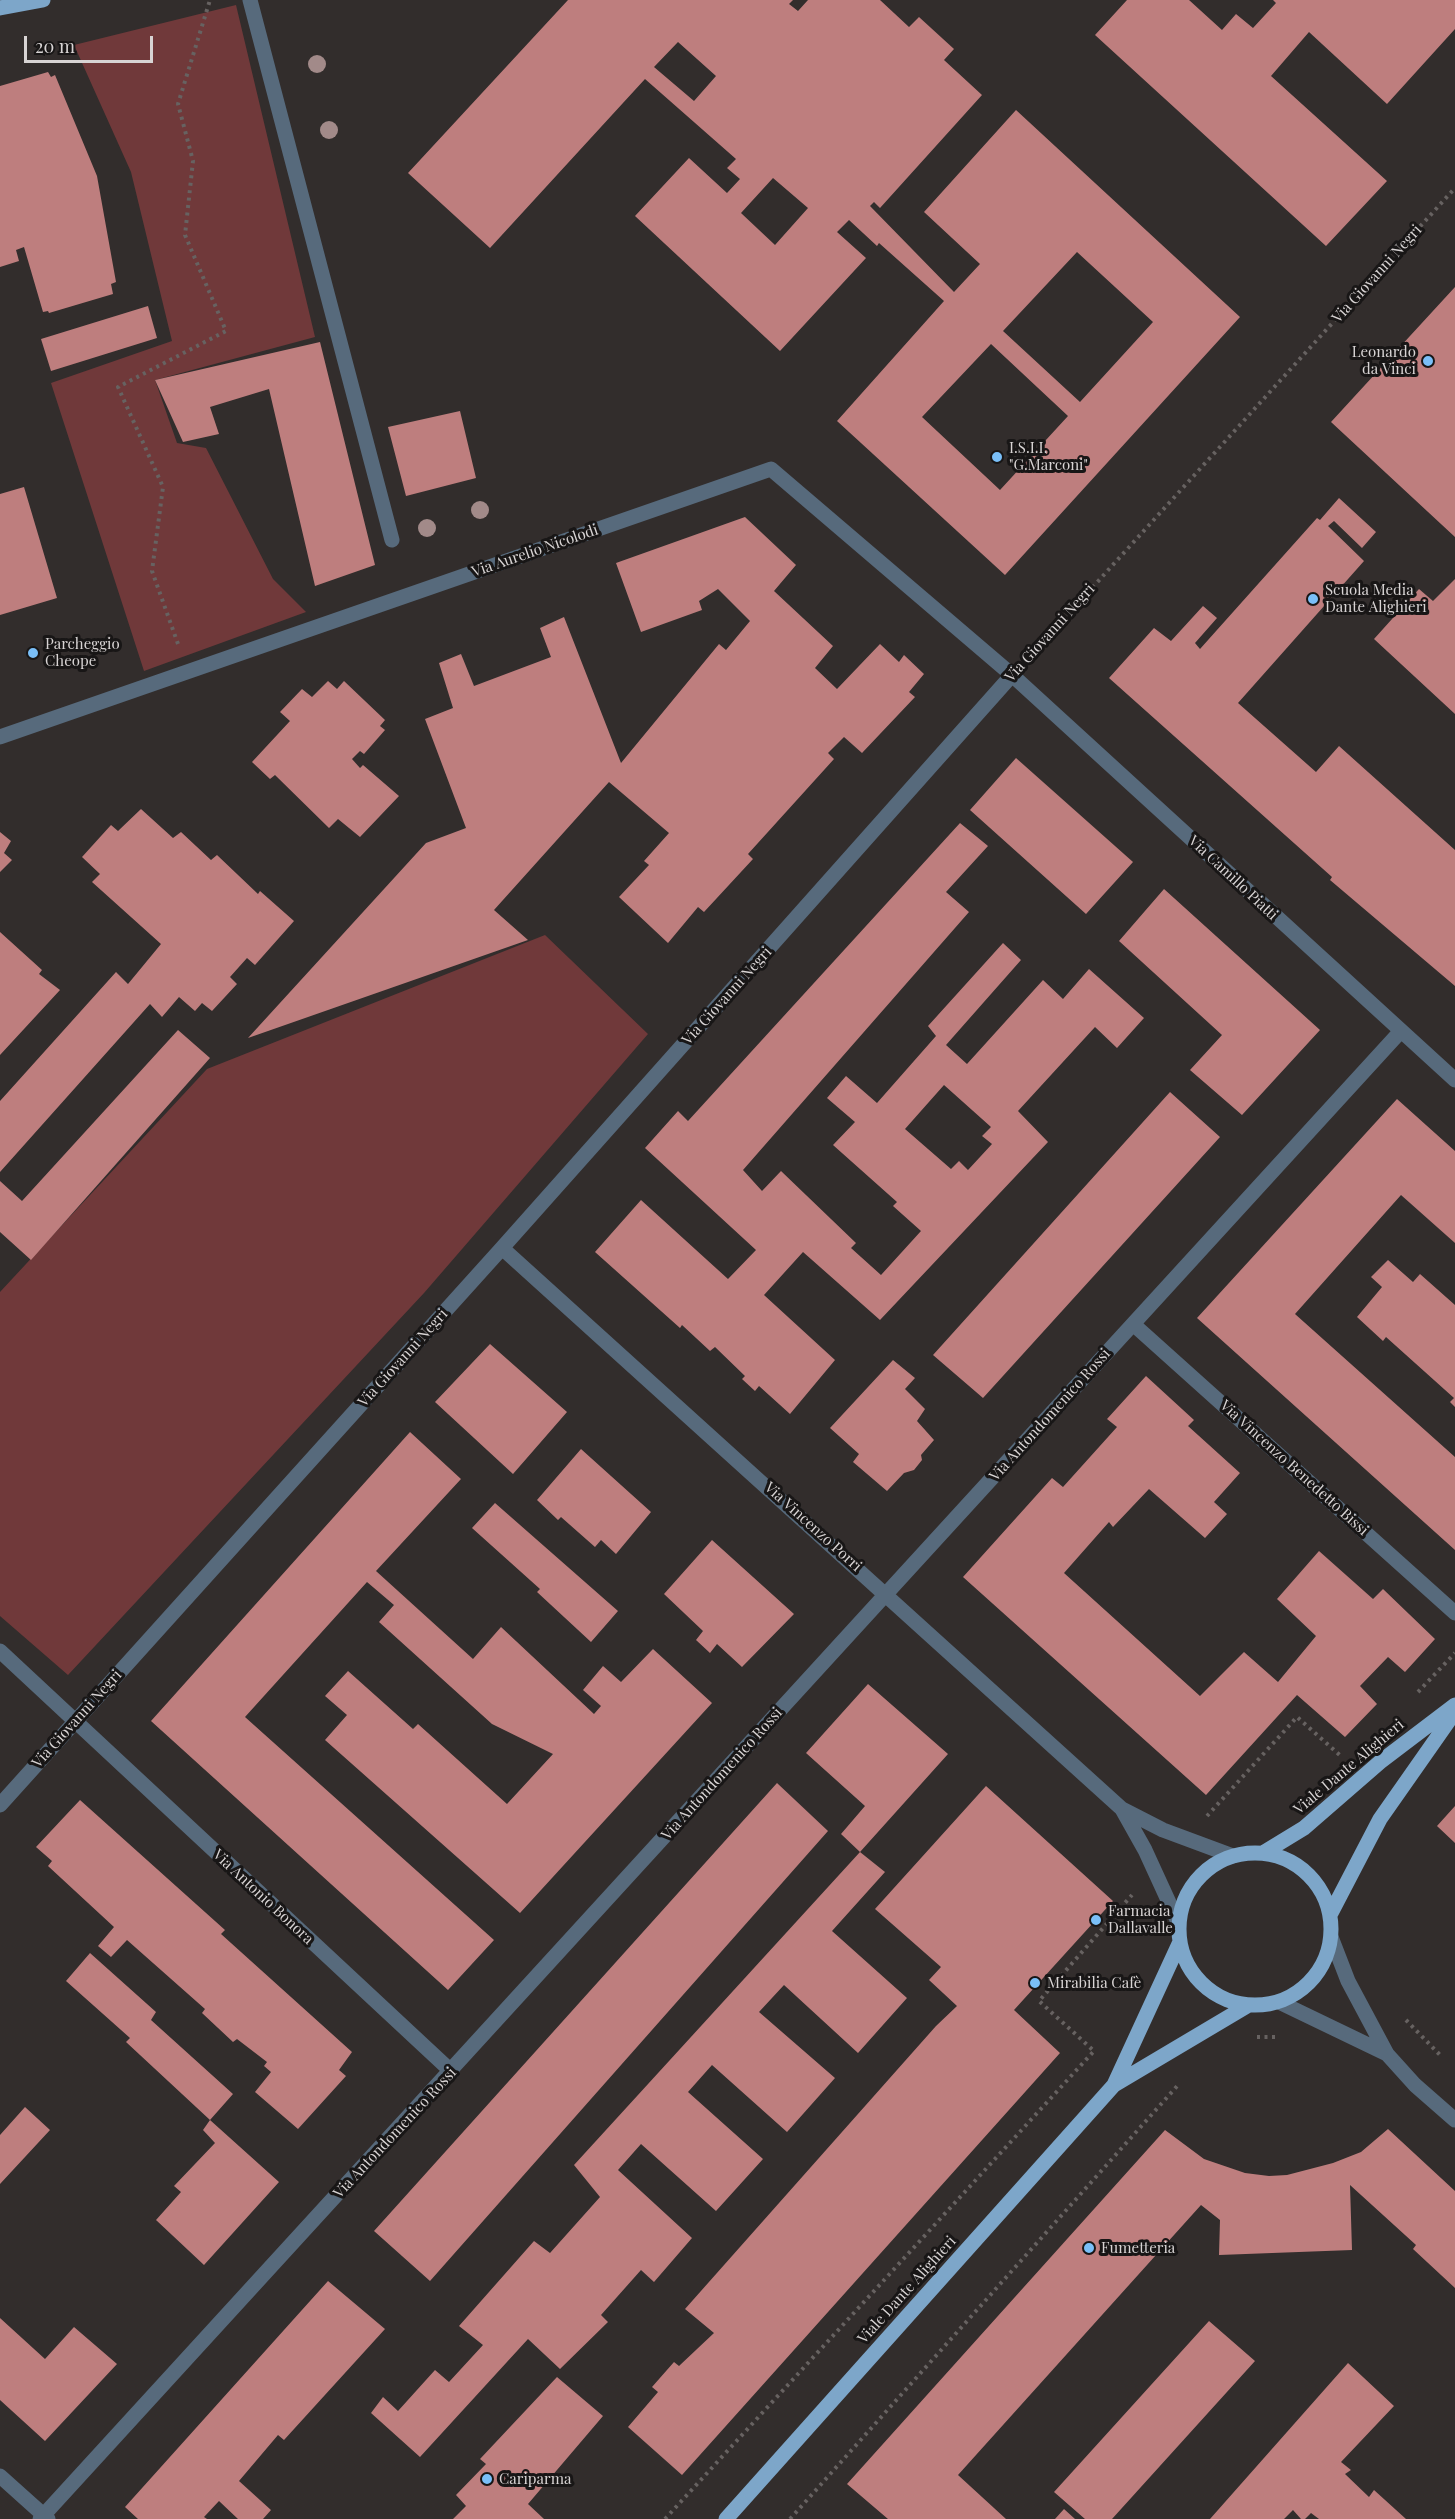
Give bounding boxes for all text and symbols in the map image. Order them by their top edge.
scale bar [27,24,156,62]
text: 20 m [35,34,75,58]
street label: Via Giovanni Negri [1328,221,1426,327]
place label: Leonardo da Vinci [1352,343,1416,378]
marker: Leonardo da Vinci [1421,354,1435,368]
place label: I.S.I.I. "G.Marconi" [1009,439,1088,474]
marker: I.S.I.I. "G.Marconi" [990,450,1004,464]
street label: Via Aurelio Nicolodi [469,521,601,581]
street label: Via Giovanni Negri [1001,580,1099,686]
place label: Scuola Media Dante Alighieri [1325,581,1427,616]
marker: Scuola Media Dante Alighieri [1306,592,1320,606]
place label: Parcheggio Cheope [45,635,120,670]
marker: Parcheggio Cheope [26,646,40,660]
street label: Via Camillo Piatti [1185,832,1281,924]
street label: Via Giovanni Negri [678,943,776,1049]
street label: Via Giovanni Negri [354,1305,452,1411]
street label: Via Antondomenico Rossi [986,1345,1114,1485]
street label: Via Vincenzo Benedetto Bissi [1216,1397,1372,1539]
street label: Via Vincenzo Porri [761,1479,865,1575]
street label: Via Giovanni Negri [28,1666,126,1772]
street label: Via Antondomenico Rossi [658,1704,786,1844]
street label: Viale Dante Alighieri [1290,1716,1408,1818]
street label: Via Antonio Bonora [209,1846,317,1948]
place label: Farmacia Dallavalle [1108,1902,1173,1937]
marker: Farmacia Dallavalle [1089,1913,1103,1927]
place label: Mirabilia Cafè [1047,1974,1141,1992]
marker: Mirabilia Cafè [1028,1976,1042,1990]
street label: Via Antondomenico Rossi [330,2064,460,2202]
street label: Viale Dante Alighieri [854,2233,960,2347]
place label: Fumetteria [1101,2239,1175,2257]
marker: Fumetteria [1082,2241,1096,2255]
place label: Cariparma [499,2470,572,2488]
marker: Cariparma [480,2472,494,2486]

